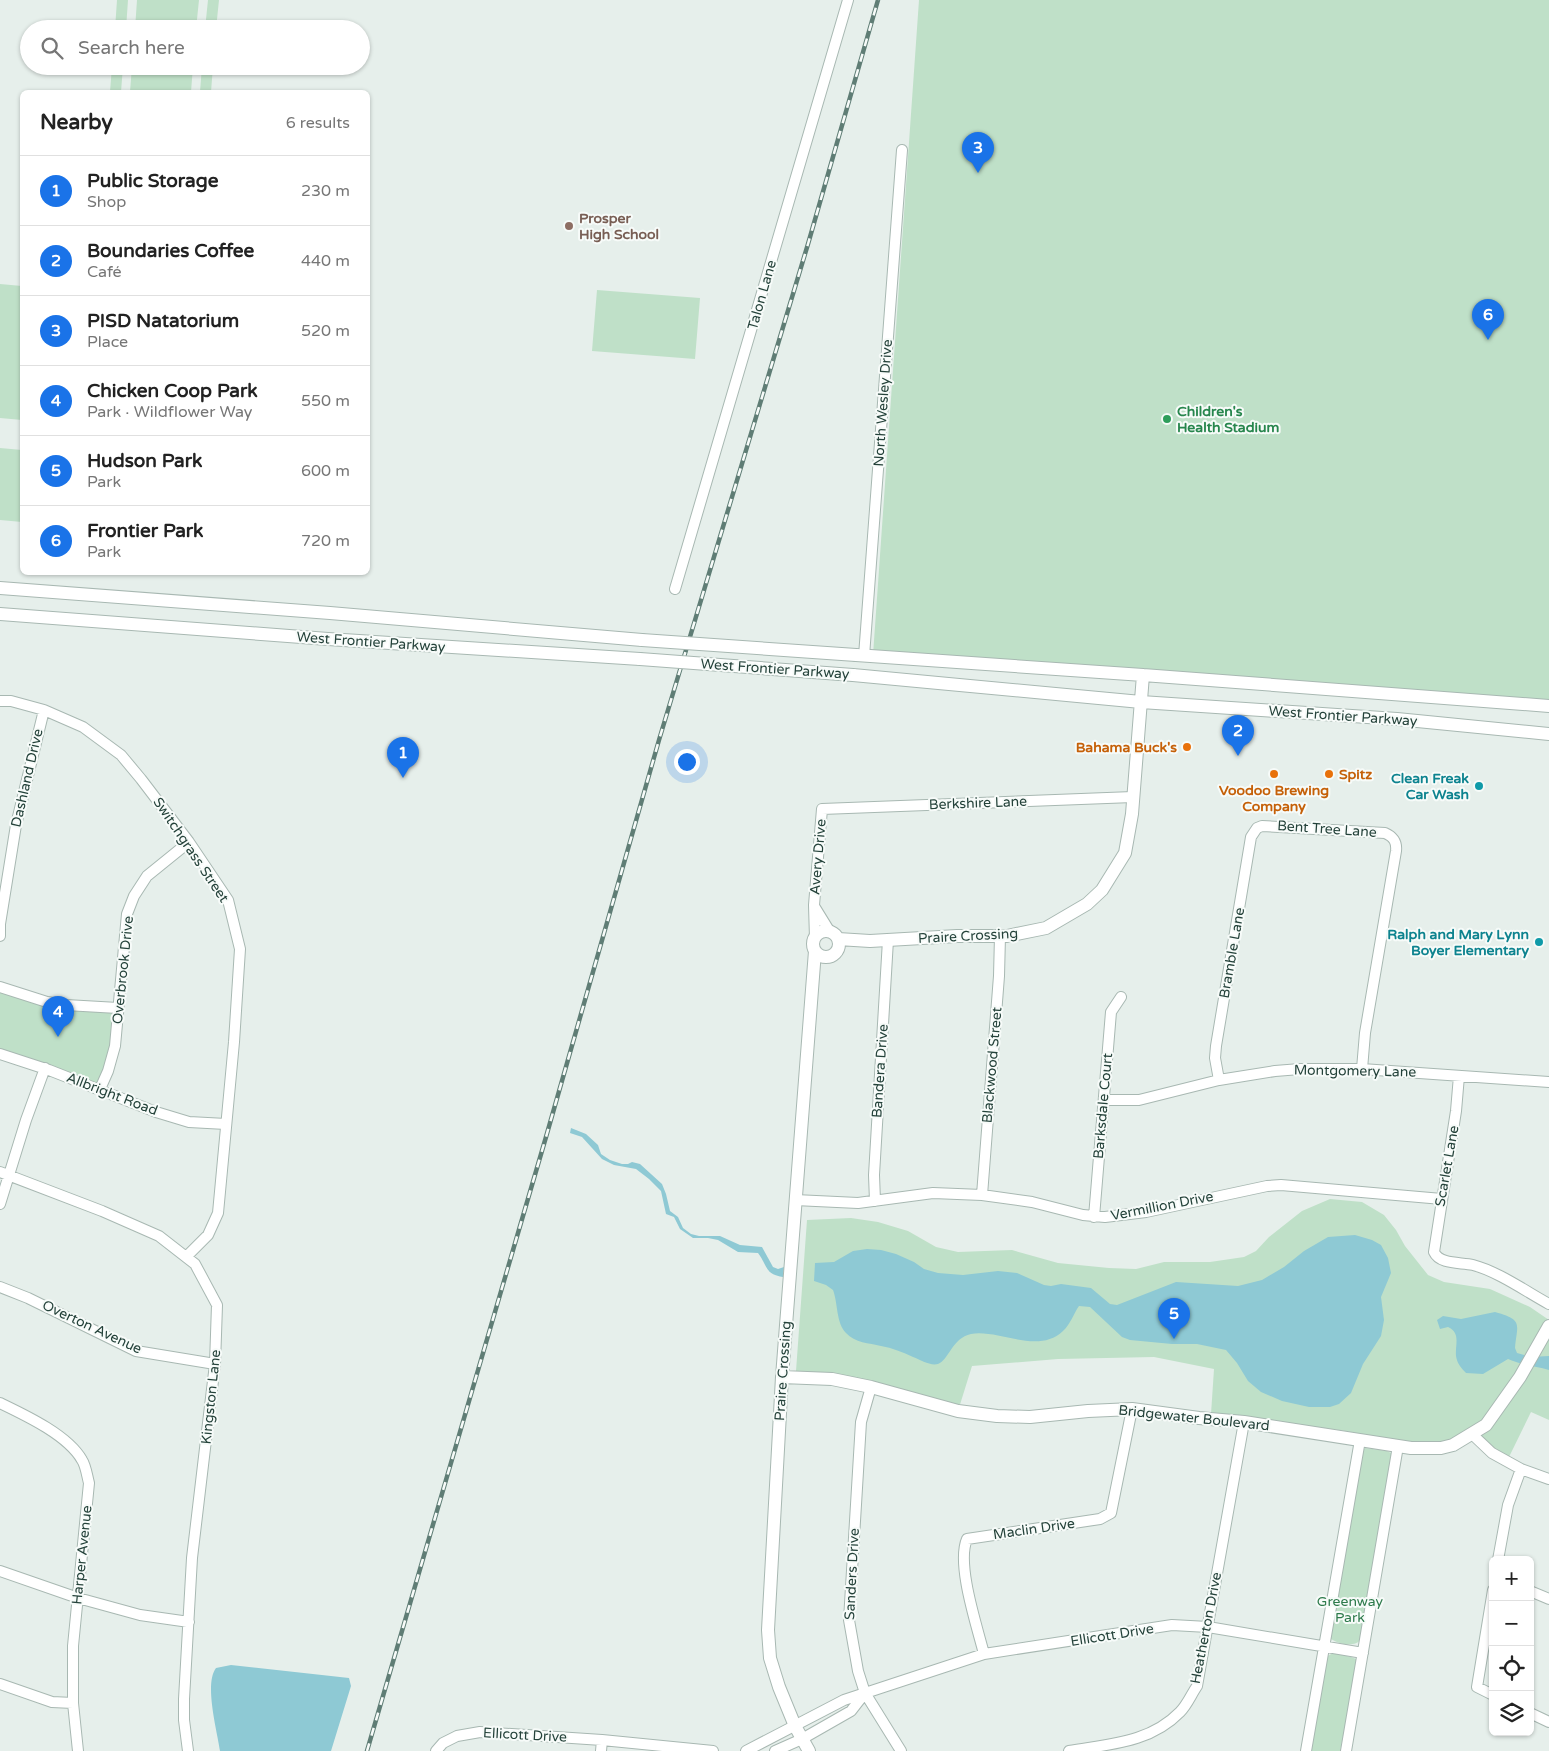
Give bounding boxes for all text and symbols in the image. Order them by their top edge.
search box [20,20,370,75]
icon: search [38,34,66,62]
text: Search here [78,37,185,59]
text: Nearby [40,110,113,135]
text: 6 results [286,113,350,133]
pin: 3 [962,132,994,173]
text: Public Storage [87,170,218,192]
text: 1 [51,181,61,201]
text: 230 m [301,181,350,201]
text: Shop [87,192,126,212]
place label: Prosper High School [579,210,659,243]
marker: Prosper High School [563,220,575,232]
text: Boundaries Coffee [87,240,254,262]
text: 2 [51,251,61,271]
text: 440 m [301,251,350,271]
street label: Talon Lane [744,258,780,332]
text: Café [87,262,122,282]
pin: 6 [1472,299,1504,340]
text: PISD Natatorium [87,310,239,332]
text: 3 [51,321,61,341]
text: 520 m [301,321,350,341]
text: Place [87,332,128,352]
street label: North Wesley Drive [870,339,896,467]
text: Chicken Coop Park [87,380,258,402]
text: 4 [51,391,61,411]
text: 550 m [301,391,350,411]
text: Park · Wildflower Way [87,402,252,422]
place label: Children's Health Stadium [1177,403,1280,436]
marker: Children's Health Stadium [1161,413,1173,425]
text: Hudson Park [87,450,202,472]
text: 5 [51,461,61,481]
text: 600 m [301,461,350,481]
text: Park [87,472,121,492]
text: Frontier Park [87,520,203,542]
text: 6 [51,531,61,551]
text: 720 m [301,531,350,551]
text: Park [87,542,121,562]
street label: West Frontier Parkway [296,628,446,656]
street label: West Frontier Parkway [700,655,850,683]
street label: West Frontier Parkway [1268,702,1418,730]
pin: 2 [1222,715,1254,756]
street label: Dashland Drive [7,727,47,829]
pin: 1 [387,737,419,778]
place label: Bahama Buck's [1076,739,1177,756]
marker: Bahama Buck's [1181,741,1193,753]
your location [674,749,700,775]
place label: Spitz [1339,766,1372,783]
marker: Voodoo Brewing Company [1268,768,1280,780]
marker: Spitz [1323,768,1335,780]
place label: Clean Freak Car Wash [1391,770,1469,803]
marker: Clean Freak Car Wash [1473,780,1485,792]
place label: Voodoo Brewing Company [1219,782,1329,815]
street label: Berkshire Lane [929,793,1027,813]
street label: Switchgrass Street [150,794,233,906]
street label: Bent Tree Lane [1277,817,1377,841]
street label: Avery Drive [806,818,830,896]
street label: Bramble Lane [1216,906,1248,1000]
street label: Overbrook Drive [109,915,137,1025]
street label: Praire Crossing [917,925,1019,947]
place label: Ralph and Mary Lynn Boyer Elementary [1387,926,1529,959]
marker: Ralph and Mary Lynn Boyer Elementary [1533,936,1545,948]
pin: 4 [42,996,74,1037]
street label: Blackwood Street [978,1006,1006,1124]
street label: Bandera Drive [868,1023,892,1119]
street label: Barksdale Court [1090,1052,1116,1160]
street label: Montgomery Lane [1294,1061,1416,1081]
street label: Allbright Road [64,1069,160,1119]
street label: Scarlet Lane [1432,1124,1463,1208]
street label: Vermillion Drive [1109,1188,1215,1224]
street label: Overton Avenue [39,1296,145,1358]
pin: 5 [1158,1298,1190,1339]
street label: Praire Crossing [771,1320,795,1422]
street label: Kingston Lane [198,1349,224,1445]
street label: Bridgewater Boulevard [1117,1402,1271,1434]
street label: Harper Avenue [68,1504,96,1605]
street label: Maclin Drive [992,1515,1076,1543]
street label: Sanders Drive [841,1528,863,1620]
map controls [1489,1556,1534,1736]
button: + [1489,1556,1534,1601]
street label: Heatherton Drive [1187,1571,1225,1685]
park label: Greenway Park [1317,1593,1384,1626]
button: − [1489,1601,1534,1646]
street label: Ellicott Drive [1069,1620,1155,1650]
button: locate [1489,1646,1534,1691]
button: layers [1489,1691,1534,1736]
street label: Ellicott Drive [483,1724,567,1746]

